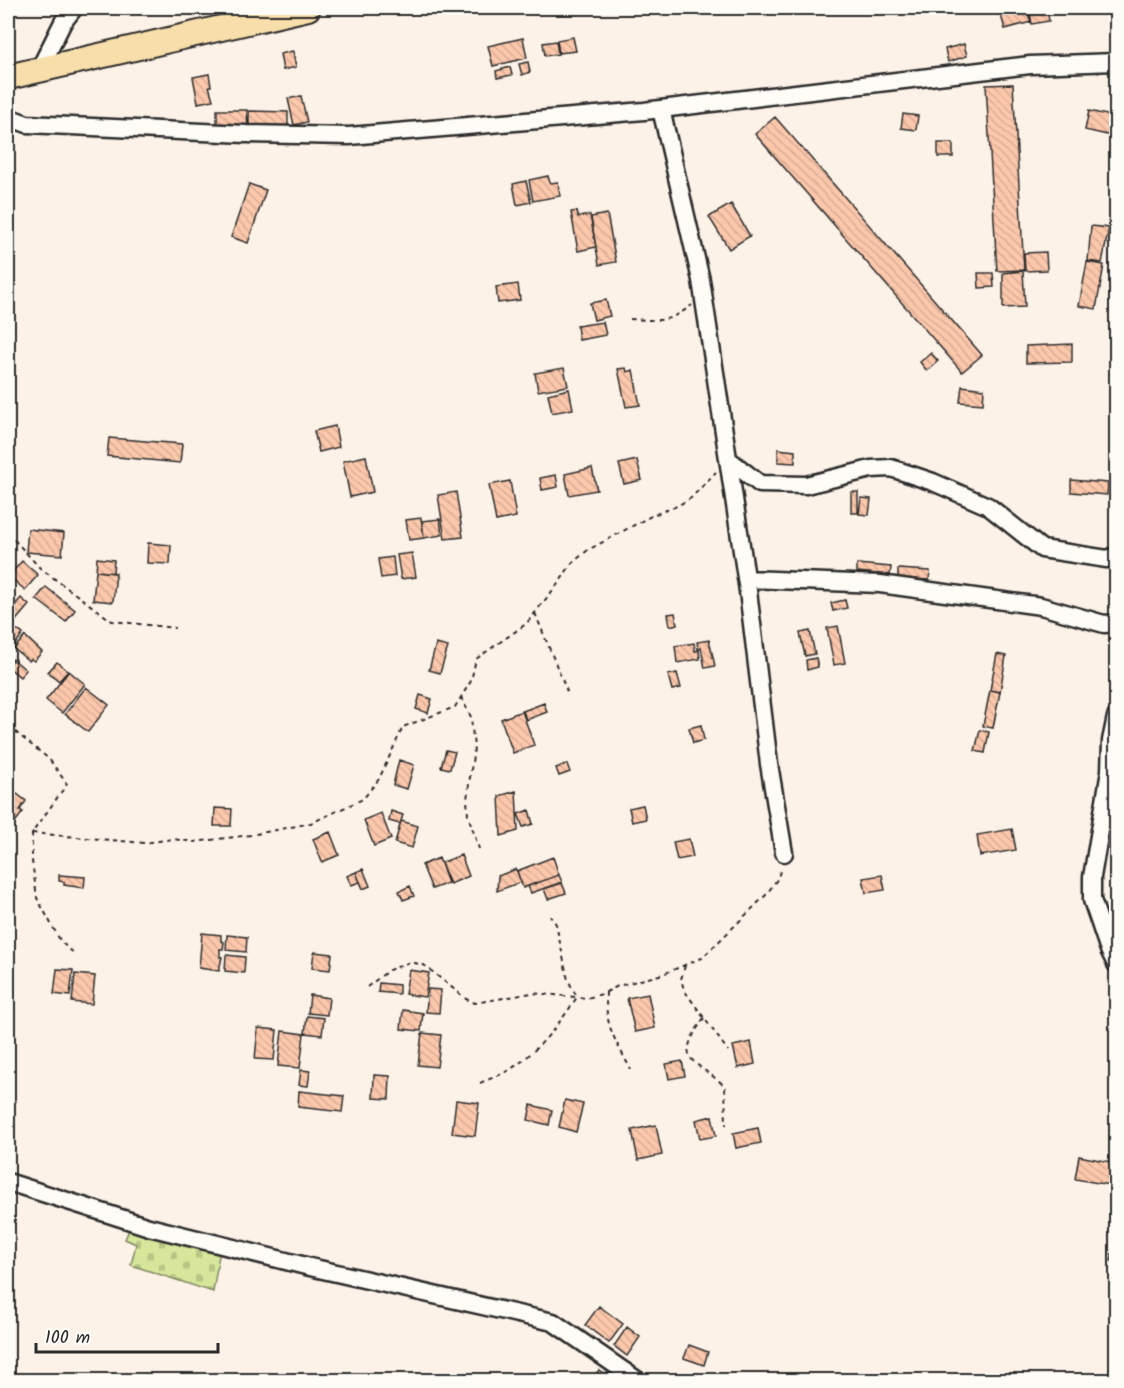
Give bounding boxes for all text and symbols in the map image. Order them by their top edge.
scale bar [36,1316,218,1354]
text: 100 m [45,1324,90,1353]

